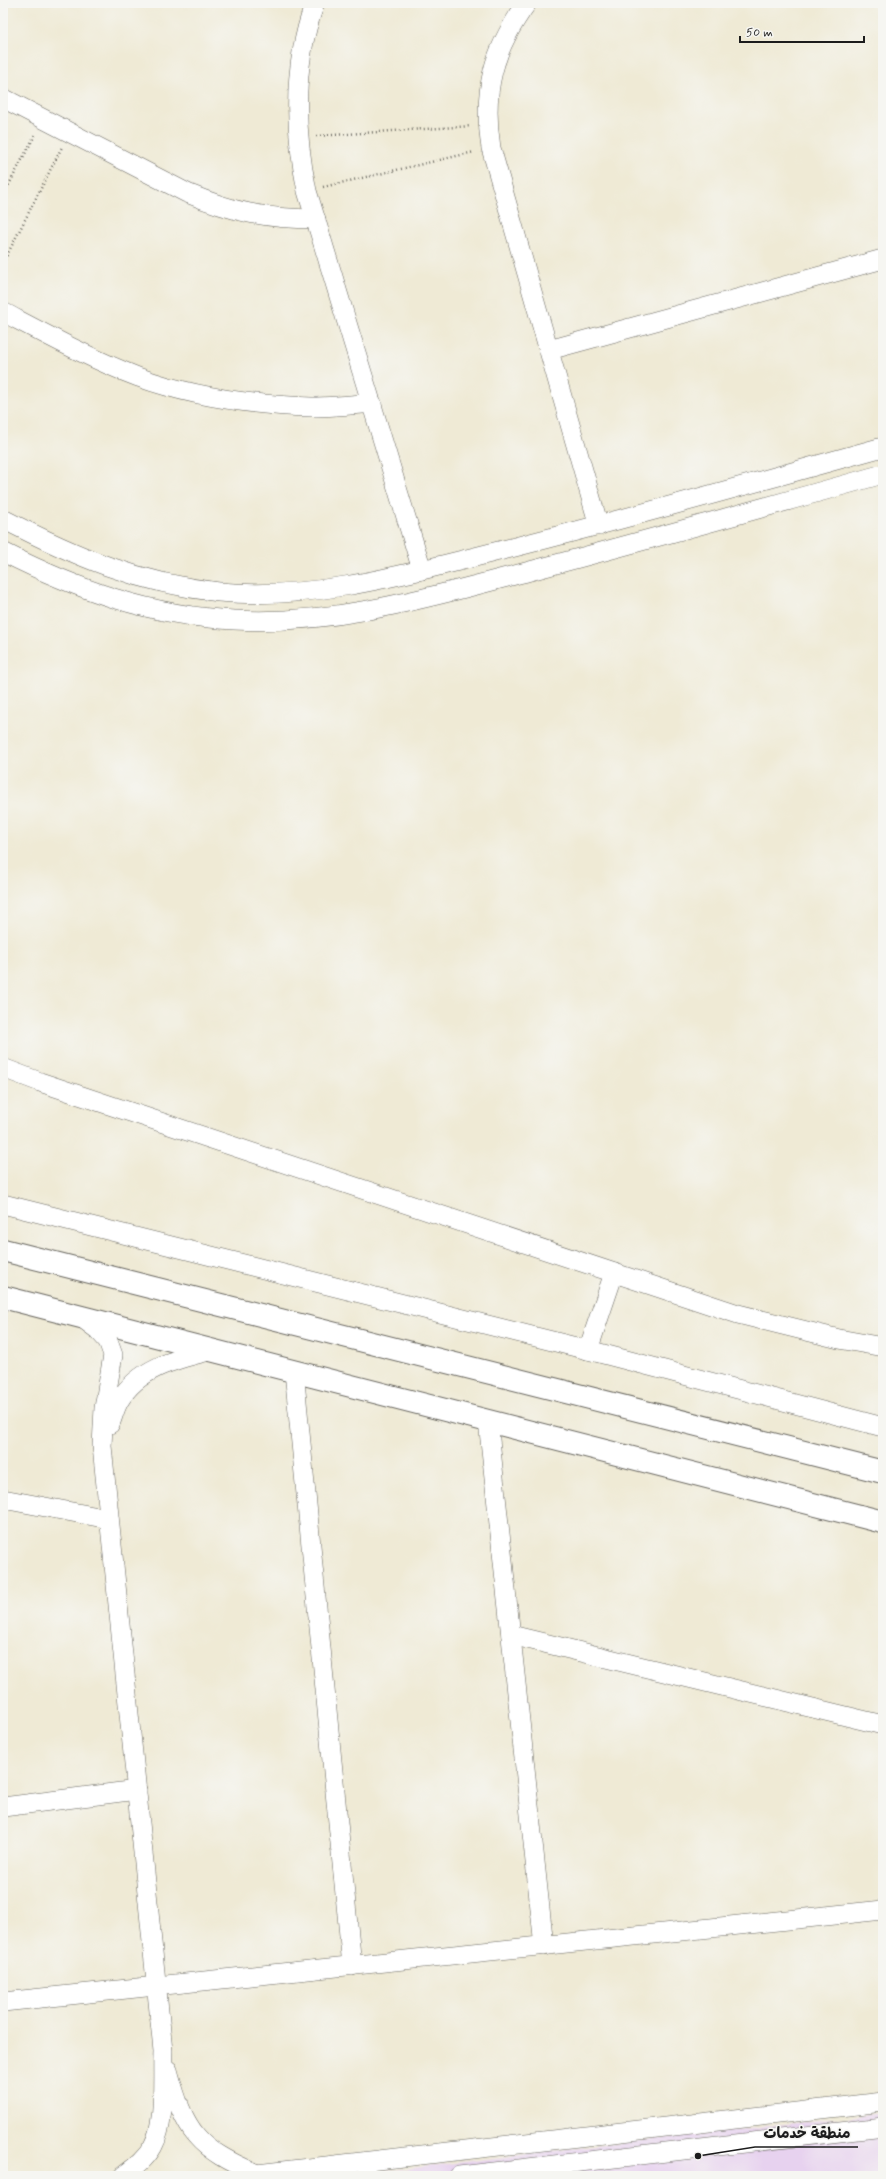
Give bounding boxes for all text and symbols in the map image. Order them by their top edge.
scale bar [740,18,864,44]
text: 50 m [746,25,773,41]
callout: منطقة خدمات [755,2120,858,2147]
text: منطقة خدمات [764,2124,850,2144]

